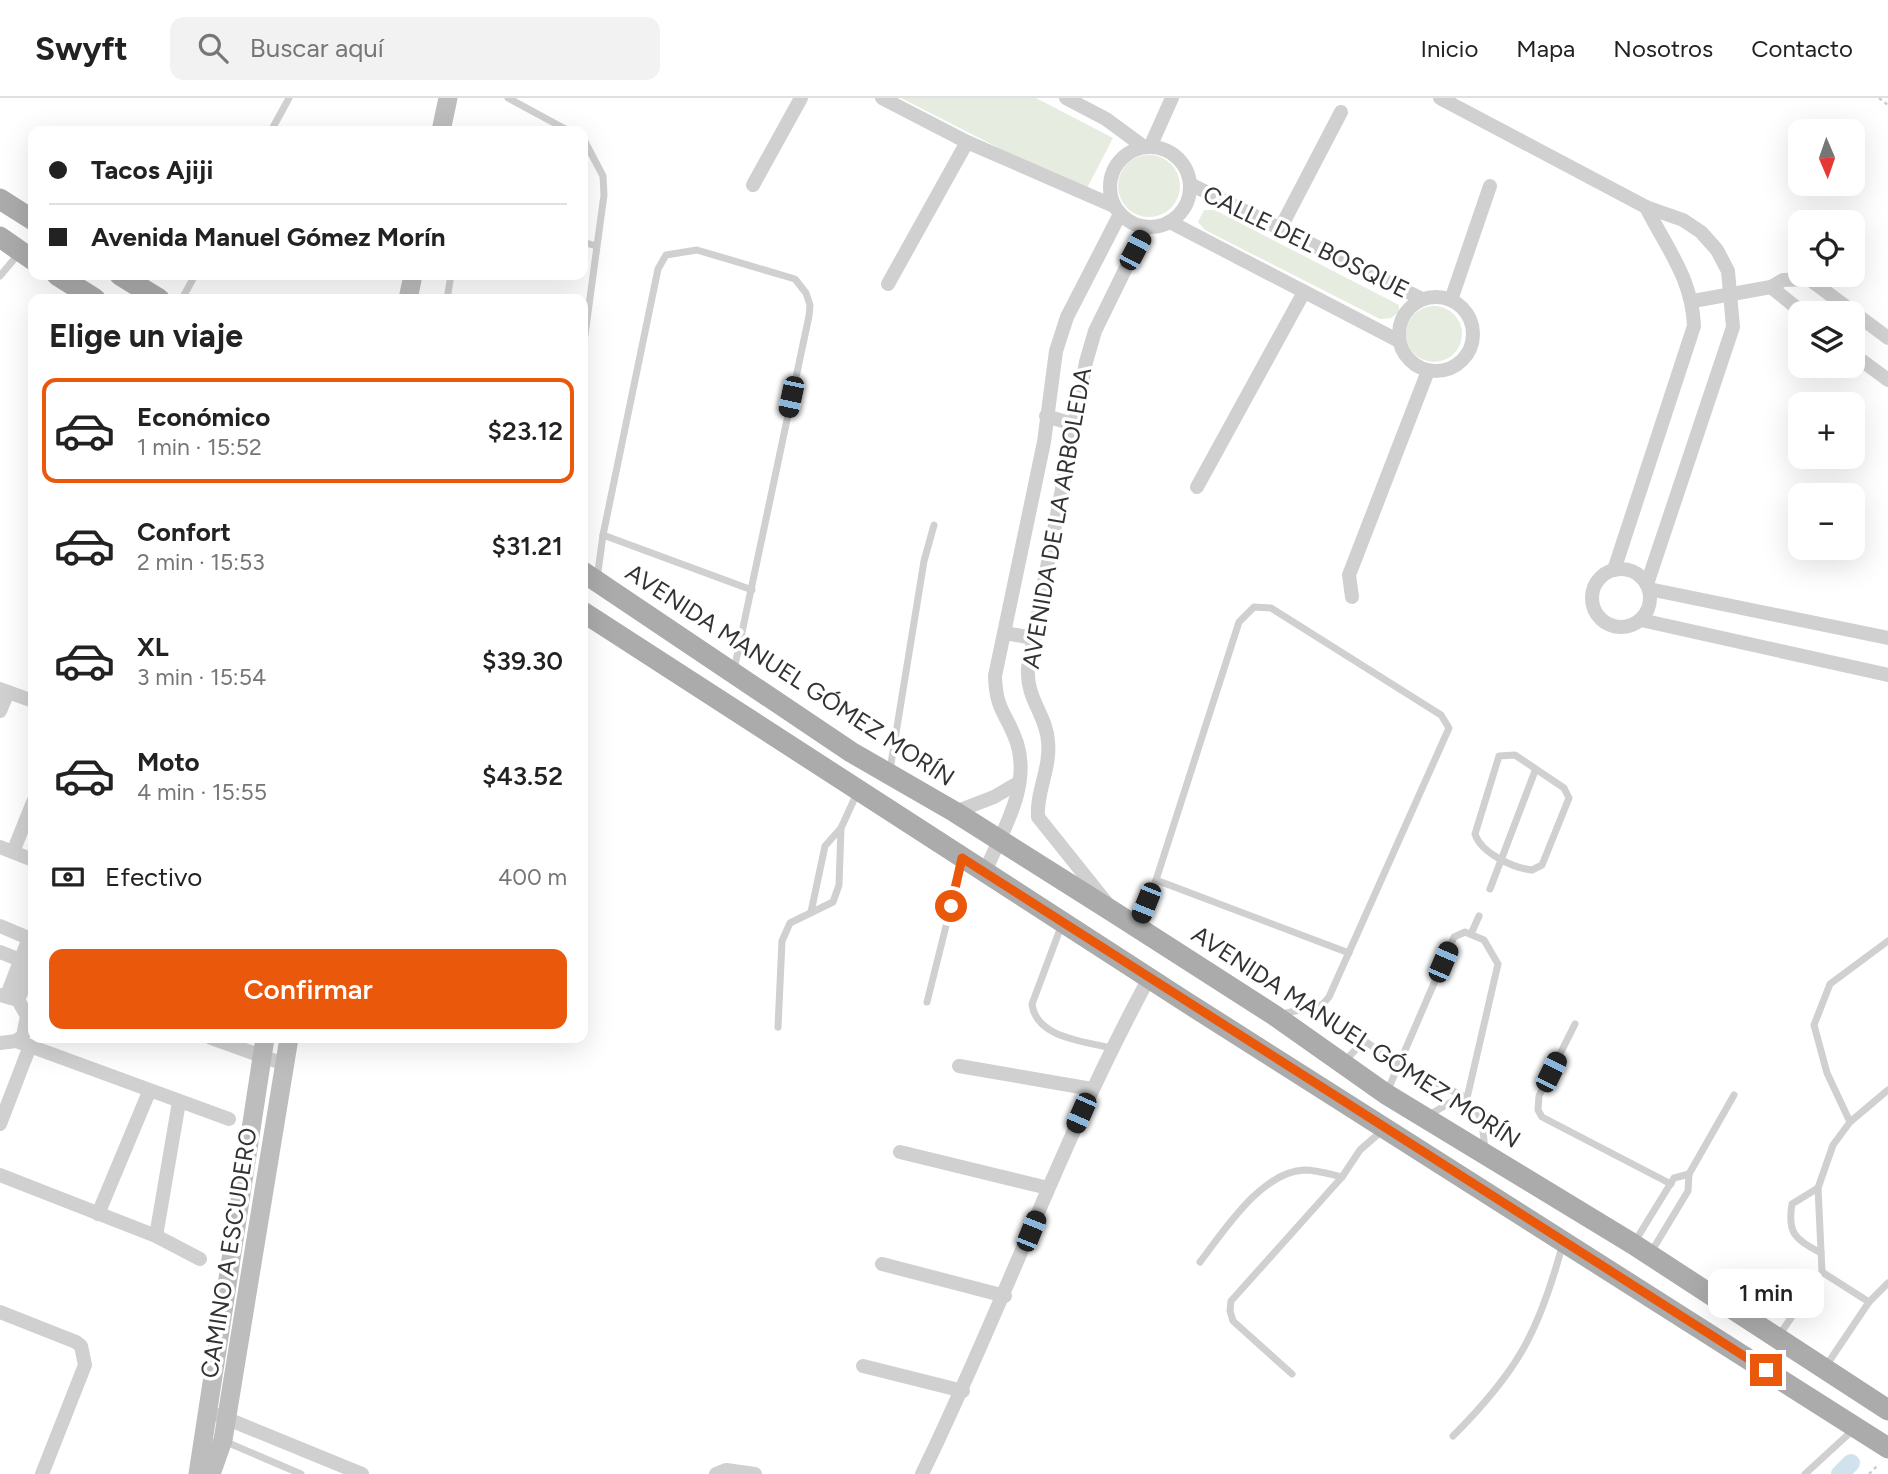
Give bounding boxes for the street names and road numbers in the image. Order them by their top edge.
street label: CALLE DEL BOSQUE [1198,179,1414,304]
street label: AVENIDA DE LA ARBOLEDA [1016,364,1097,671]
street label: AVENIDA MANUEL GÓMEZ MORÍN [620,557,960,792]
street label: AVENIDA MANUEL GÓMEZ MORÍN [1186,919,1526,1154]
street label: CAMINO A ESCUDERO [194,1126,263,1380]

